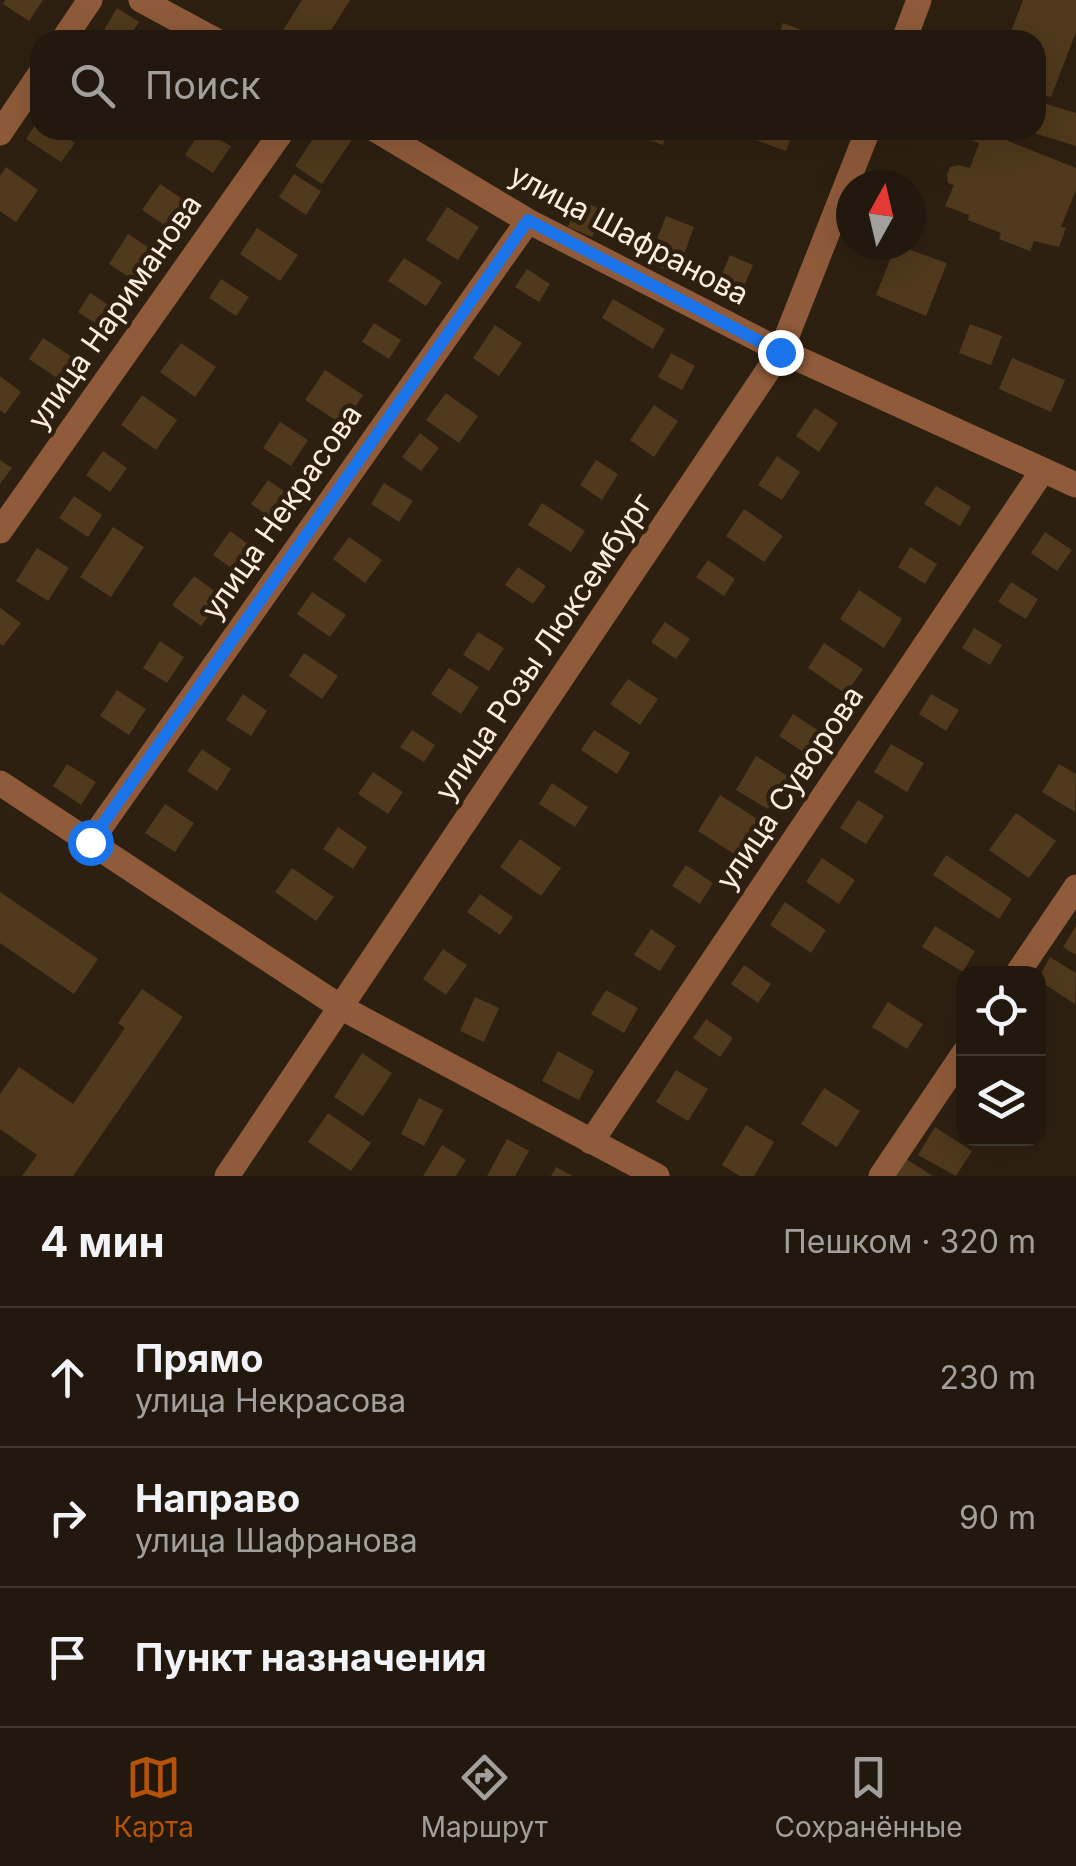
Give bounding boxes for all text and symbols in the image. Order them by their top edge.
search box [30,30,1046,140]
icon: search [65,58,120,113]
text: Поиск [145,62,261,108]
street label: улица Шафранова [504,156,755,312]
north arrow [836,170,926,260]
street label: улица Нариманова [20,187,209,436]
route end [758,330,804,376]
street label: улица Некрасова [194,397,369,626]
street label: улица Розы Люксембург [427,486,660,807]
street label: улица Суворова [708,679,871,896]
route start [68,820,114,866]
map controls [956,966,1046,1146]
button: locate [956,966,1046,1056]
button: layers [956,1056,1046,1146]
text: 4 мин [40,1216,165,1267]
text: Пешком · 320 m [783,1222,1036,1261]
text: Прямо [135,1335,263,1381]
icon: ahead [40,1350,95,1405]
text: 230 m [940,1358,1036,1397]
text: улица Некрасова [135,1381,406,1420]
text: Направо [135,1475,300,1521]
icon: right [40,1490,95,1545]
text: 90 m [959,1498,1036,1537]
text: улица Шафранова [135,1521,418,1560]
icon: arrive [40,1630,95,1685]
text: Пункт назначения [135,1634,487,1680]
tab: Карта [113,1750,194,1844]
tab: Маршрут [421,1750,548,1844]
tab: Сохранённые [775,1750,963,1844]

